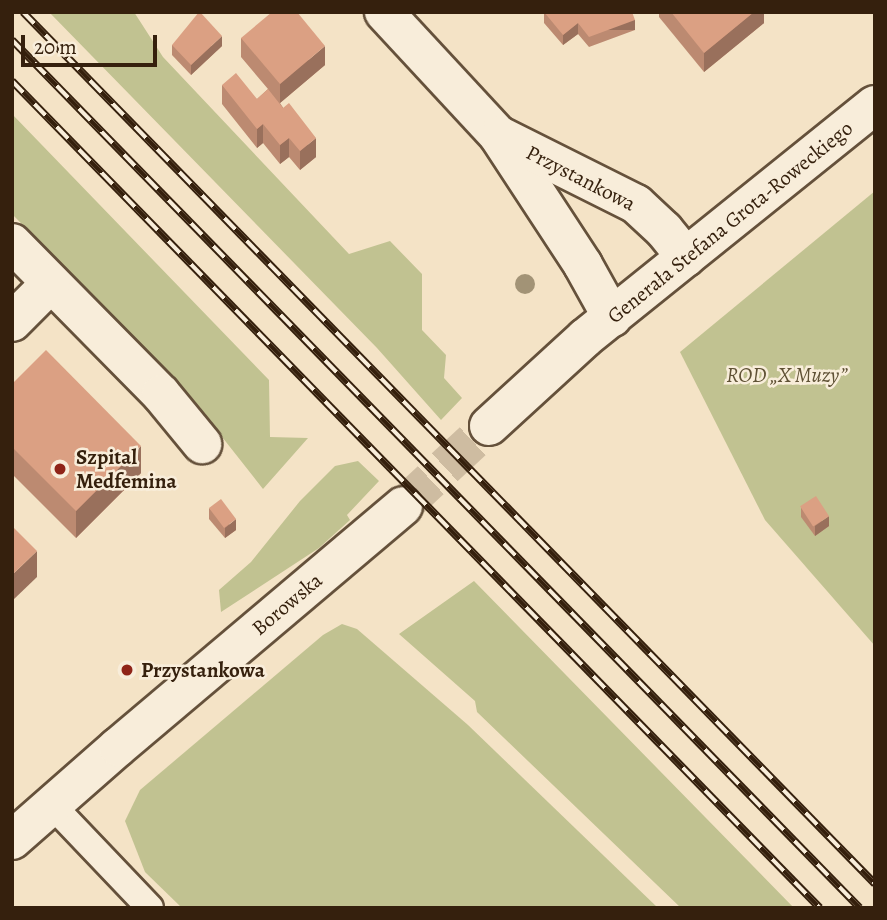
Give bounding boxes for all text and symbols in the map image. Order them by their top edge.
scale bar [24,21,161,65]
text: 20 m [34,33,77,61]
street label: Generała Stefana Grota-Roweckiego [602,115,858,329]
street label: Przystankowa [522,140,640,216]
park label: ROD „X Muzy” [726,362,848,388]
place label: Szpital Medfemina [76,444,177,494]
marker: Szpital Medfemina [50,459,70,479]
street label: Borowska [247,567,327,641]
place label: Przystankowa [141,657,265,683]
marker: Przystankowa [119,662,135,678]

